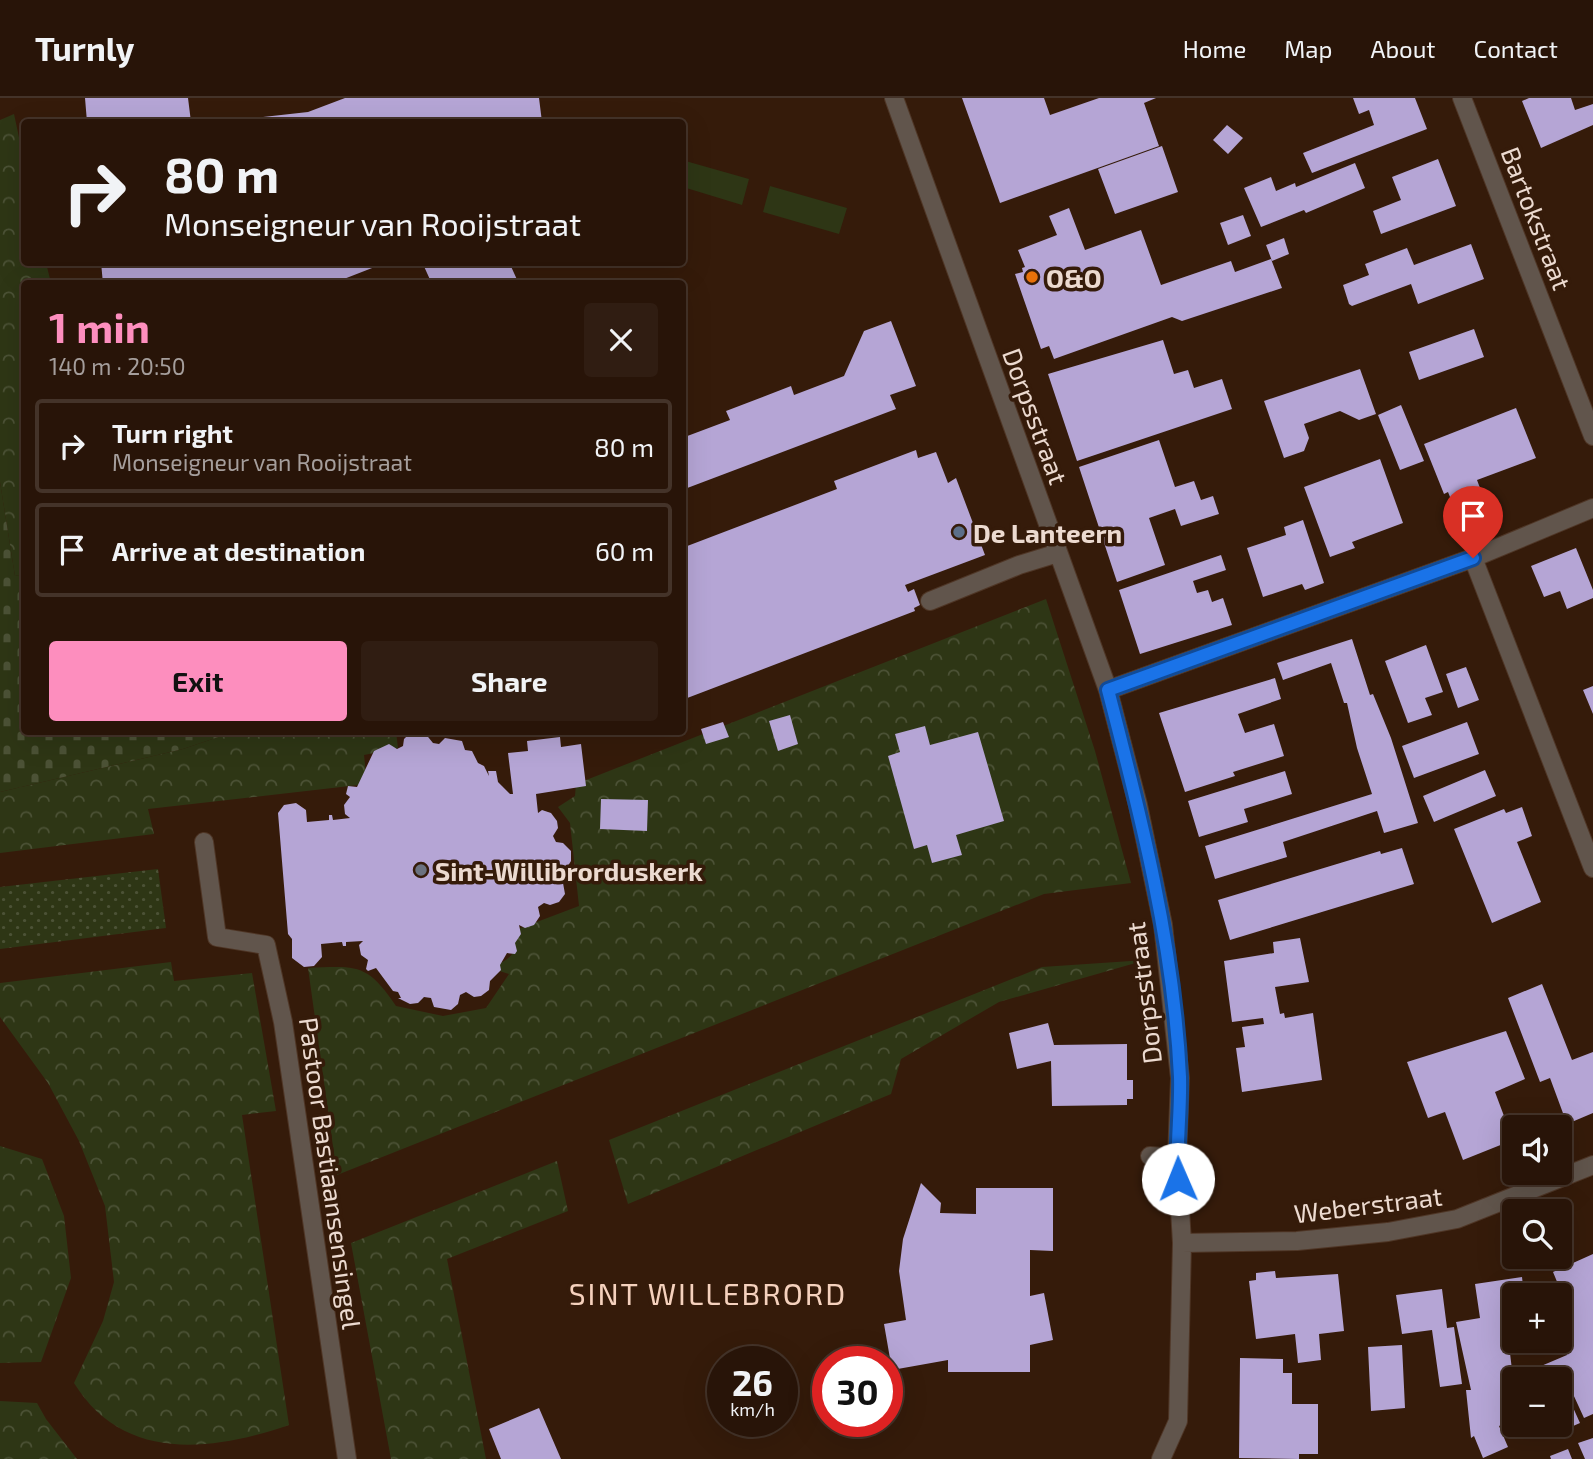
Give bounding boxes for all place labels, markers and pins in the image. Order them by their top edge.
place label: O&O [1046,262,1102,293]
marker: O&O [1024,269,1040,285]
pin [1443,486,1503,558]
place label: De Lanteern [973,517,1122,548]
marker: De Lanteern [951,524,967,540]
place label: Sint-Willibrorduskerk [435,855,703,886]
marker: Sint-Willibrorduskerk [413,862,429,878]

